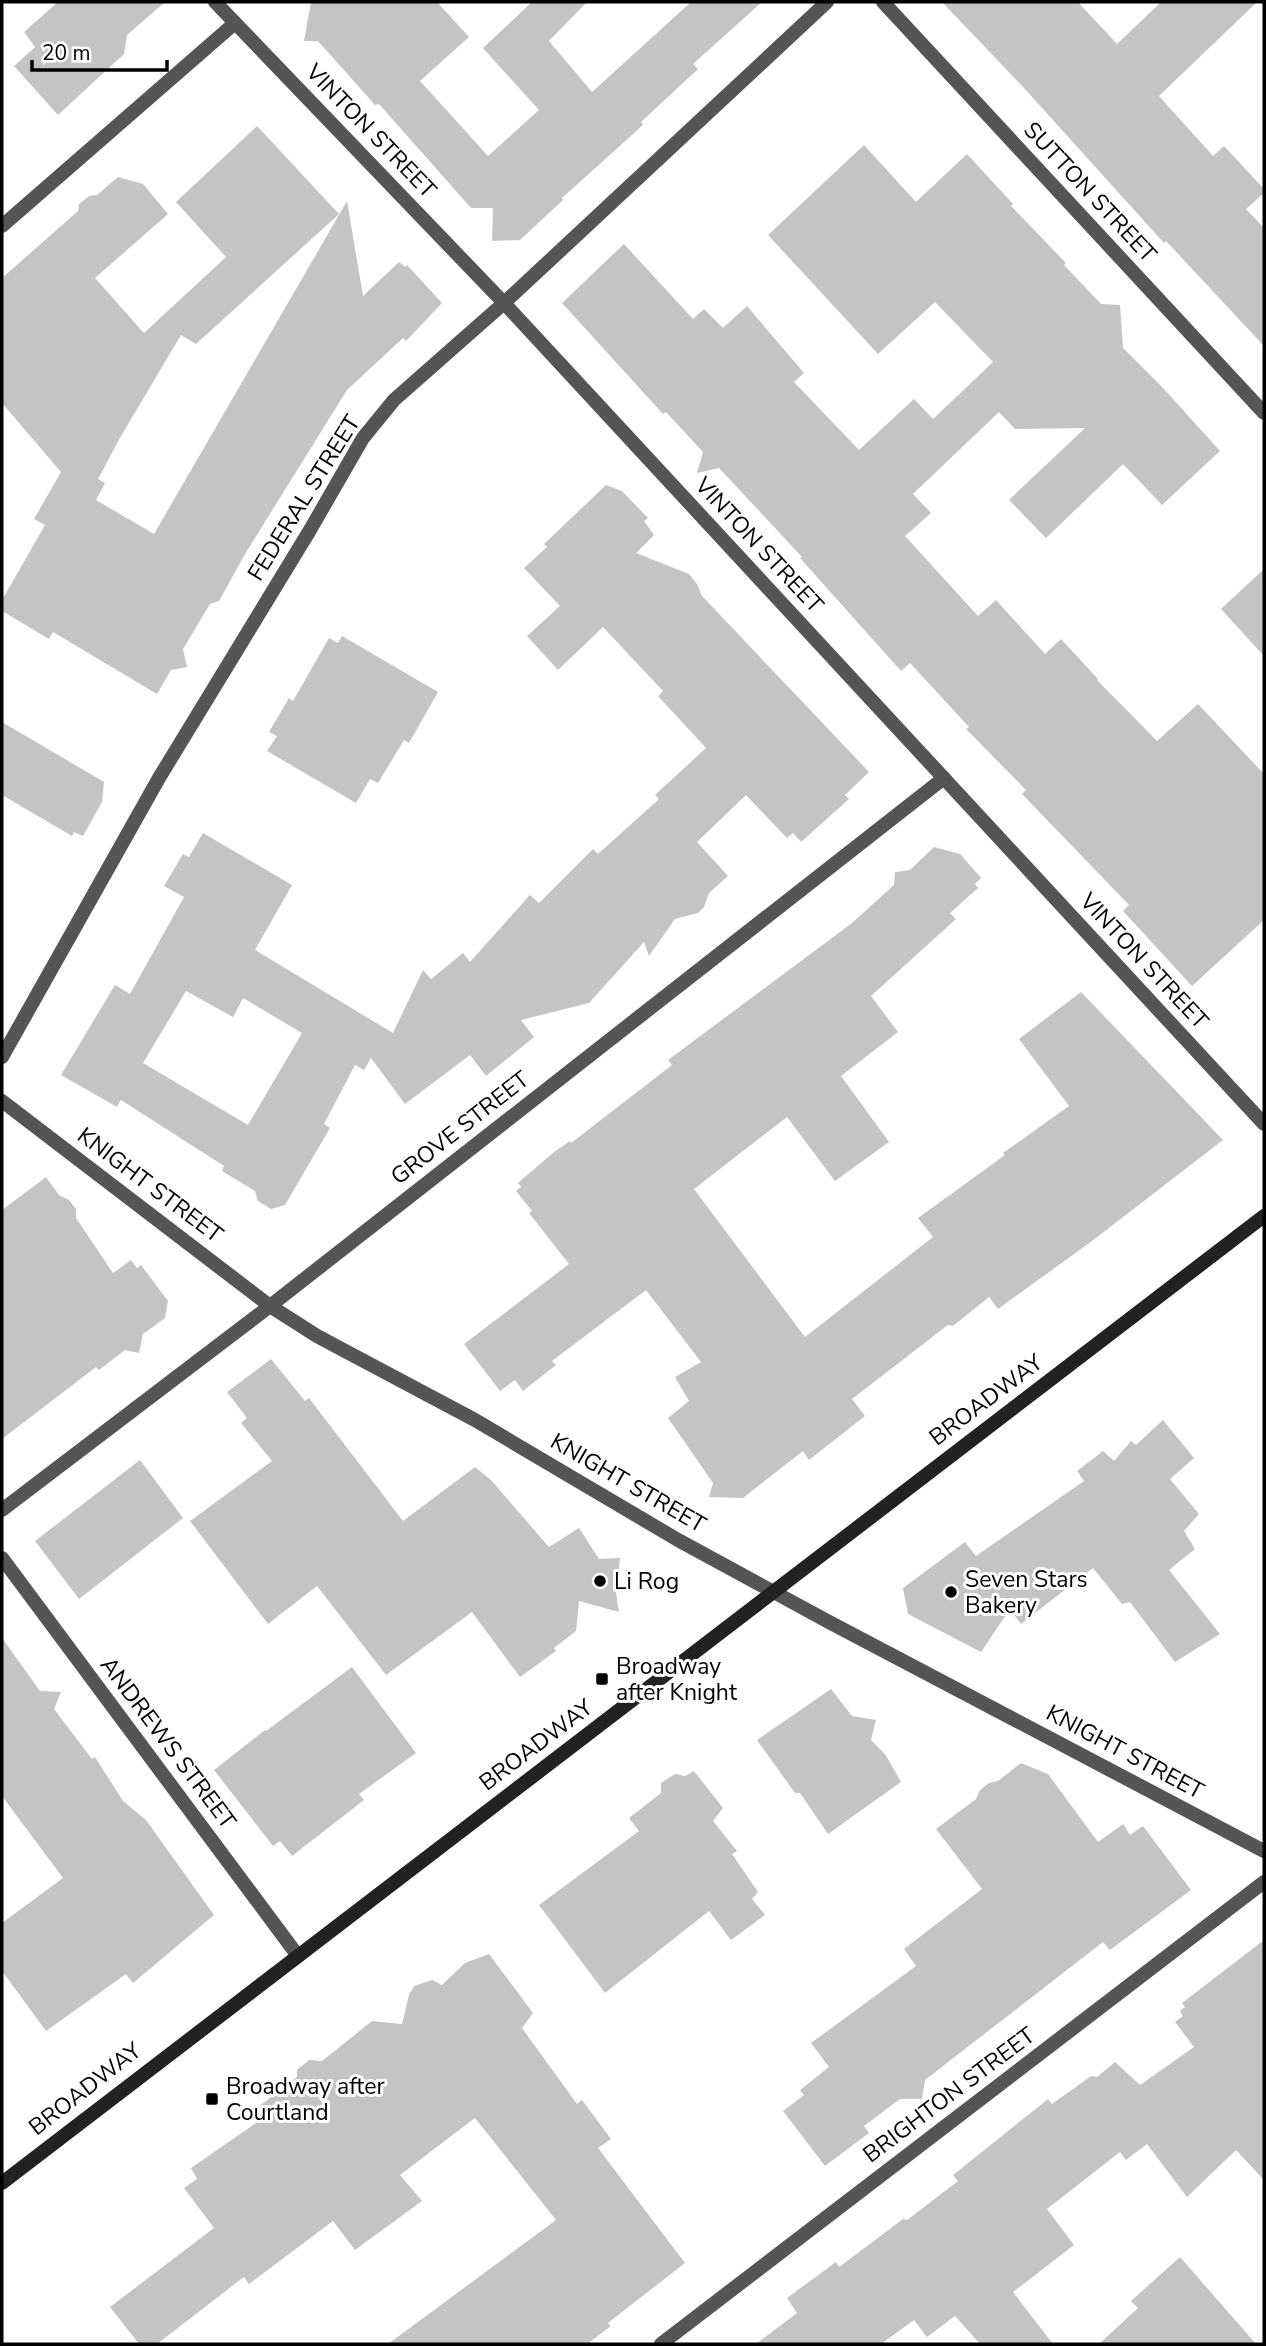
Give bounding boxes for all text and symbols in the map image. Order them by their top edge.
scale bar [32,28,166,72]
text: 20 m [42,39,91,67]
street label: VINTON STREET [298,56,443,205]
street label: SUTTON STREET [1017,115,1163,269]
street label: FEDERAL STREET [240,409,368,587]
street label: VINTON STREET [687,469,830,620]
street label: VINTON STREET [1072,885,1215,1036]
street label: GROVE STREET [384,1064,536,1192]
street label: KNIGHT STREET [71,1120,229,1250]
street label: BROADWAY [923,1347,1049,1453]
street label: KNIGHT STREET [545,1426,712,1540]
place label: Seven Stars Bakery [965,1564,1088,1621]
place label: Li Rog [614,1566,679,1597]
marker: Li Rog [592,1573,608,1589]
marker: Seven Stars Bakery [943,1584,959,1600]
street label: ANDREWS STREET [93,1651,243,1836]
place label: Broadway after Knight [616,1651,738,1708]
marker: Broadway after Knight [594,1671,610,1687]
street label: BROADWAY [473,1692,599,1798]
street label: KNIGHT STREET [1041,1697,1210,1807]
street label: BRIGHTON STREET [857,2020,1041,2170]
street label: BROADWAY [22,2035,148,2143]
place label: Broadway after Courtland [226,2071,385,2128]
marker: Broadway after Courtland [204,2091,220,2107]

